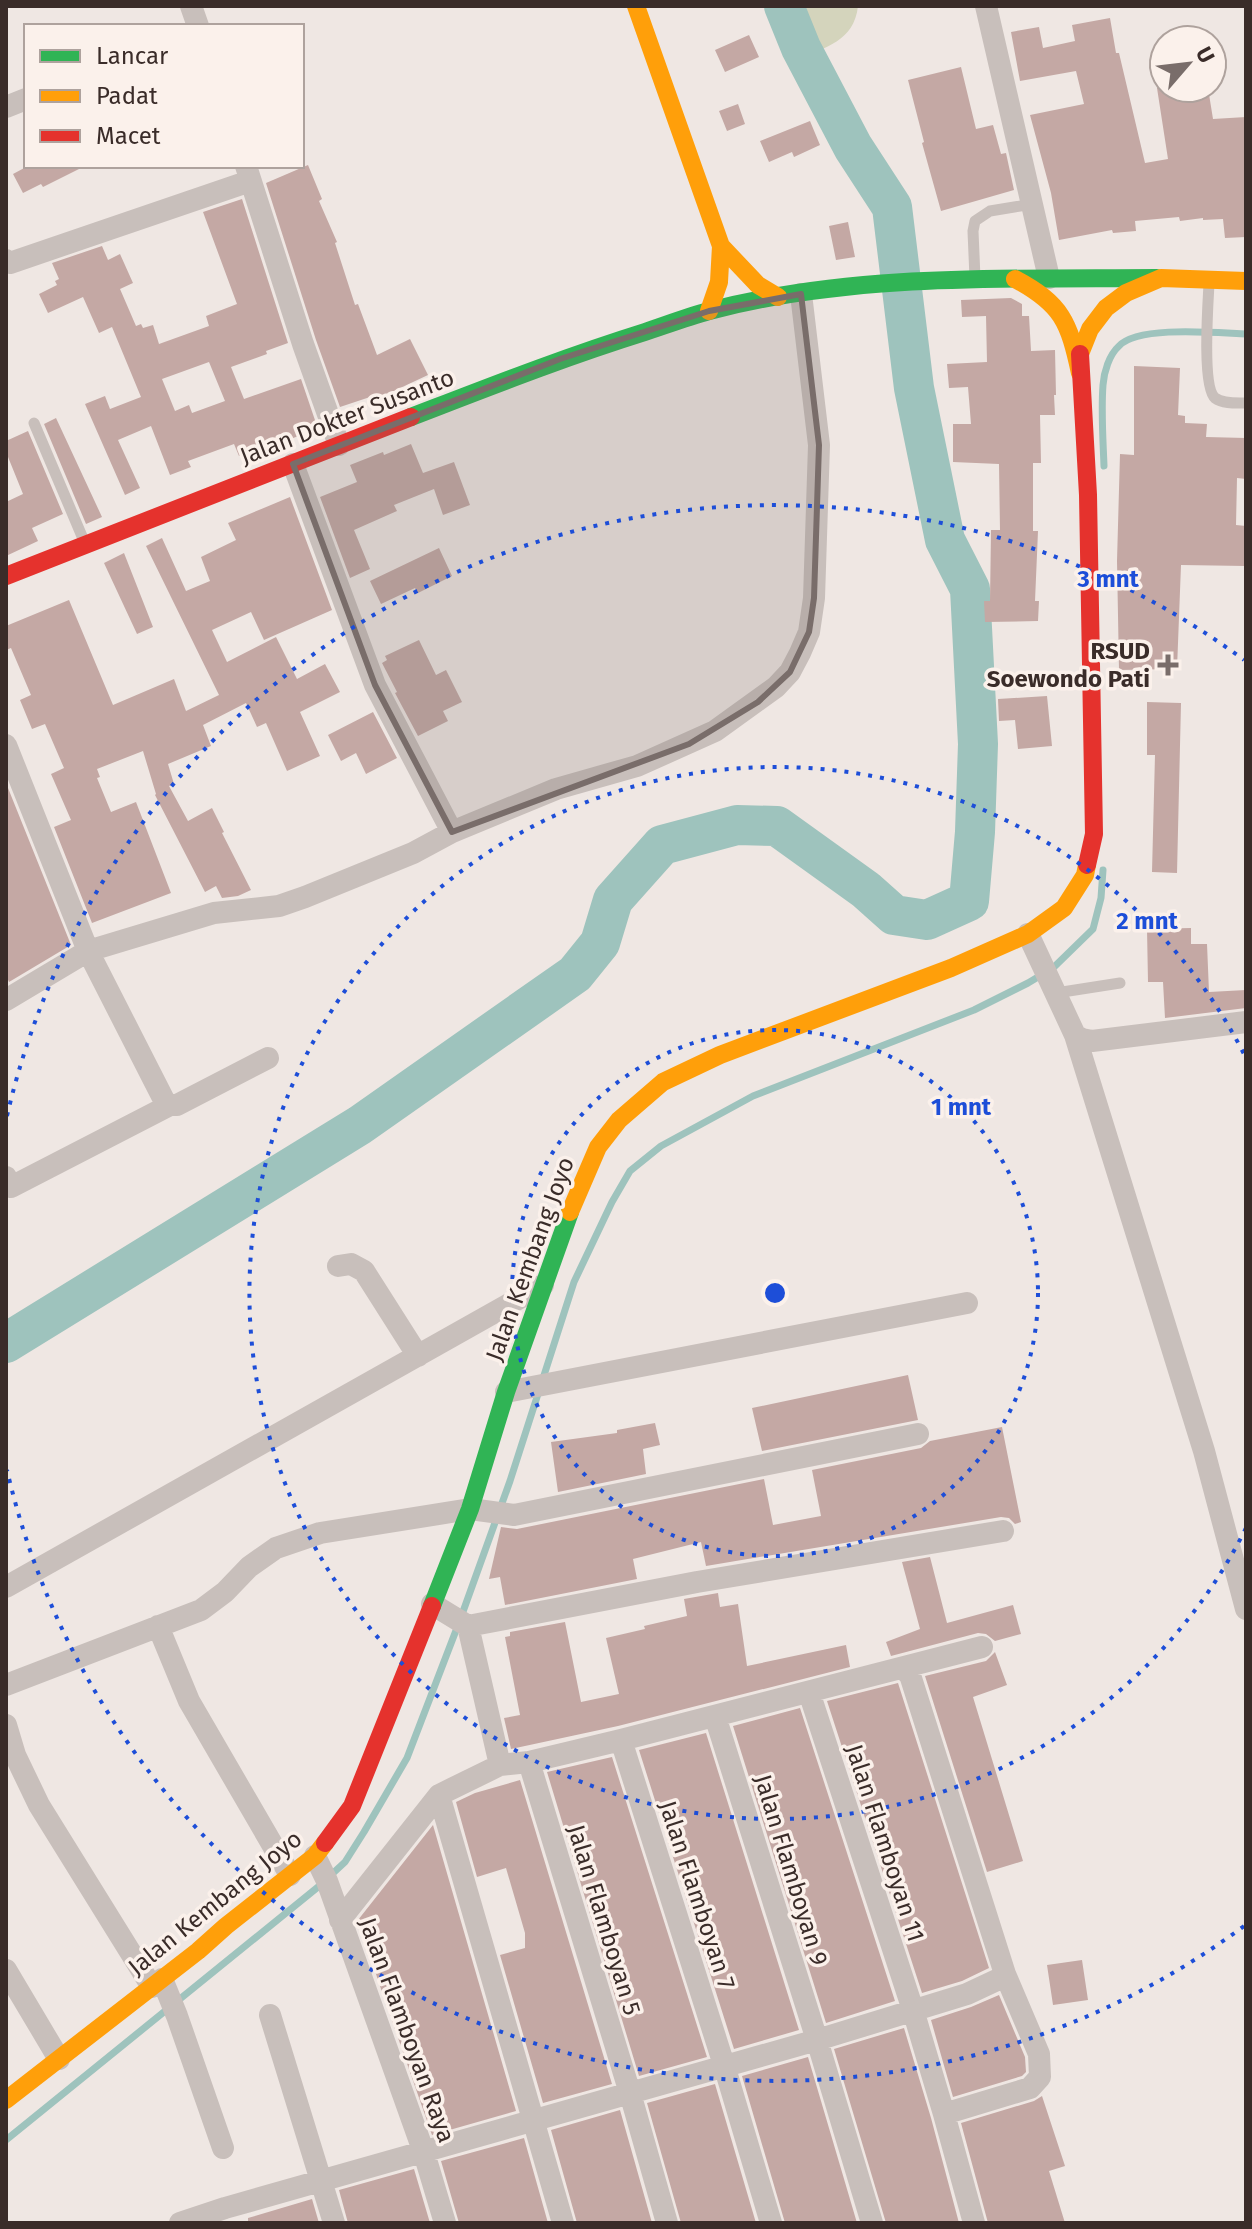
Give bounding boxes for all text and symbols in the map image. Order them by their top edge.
legend [24,24,304,168]
north arrow [1148,24,1228,104]
text: Lancar [96,42,169,70]
text: U [1190,42,1221,68]
text: Padat [96,82,158,110]
text: Macet [96,122,161,150]
street label: Jalan Dokter Susanto [236,363,458,471]
text: 3 mnt [1076,565,1140,593]
place label: RSUD Soewondo Pati [987,637,1150,693]
marker: RSUD Soewondo Pati [1157,654,1179,676]
text: 2 mnt [1116,907,1178,935]
text: 1 mnt [931,1093,992,1121]
street label: Jalan Kembang Joyo [480,1153,580,1365]
centre of rings [761,1279,789,1307]
street label: Jalan Flamboyan 11 [840,1741,930,1945]
street label: Jalan Flamboyan 9 [749,1771,833,1969]
street label: Jalan Flamboyan 7 [653,1797,741,1993]
street label: Jalan Flamboyan 5 [562,1821,646,2019]
street label: Jalan Kembang Joyo [123,1824,307,1982]
street label: Jalan Flamboyan Raya [353,1914,461,2146]

